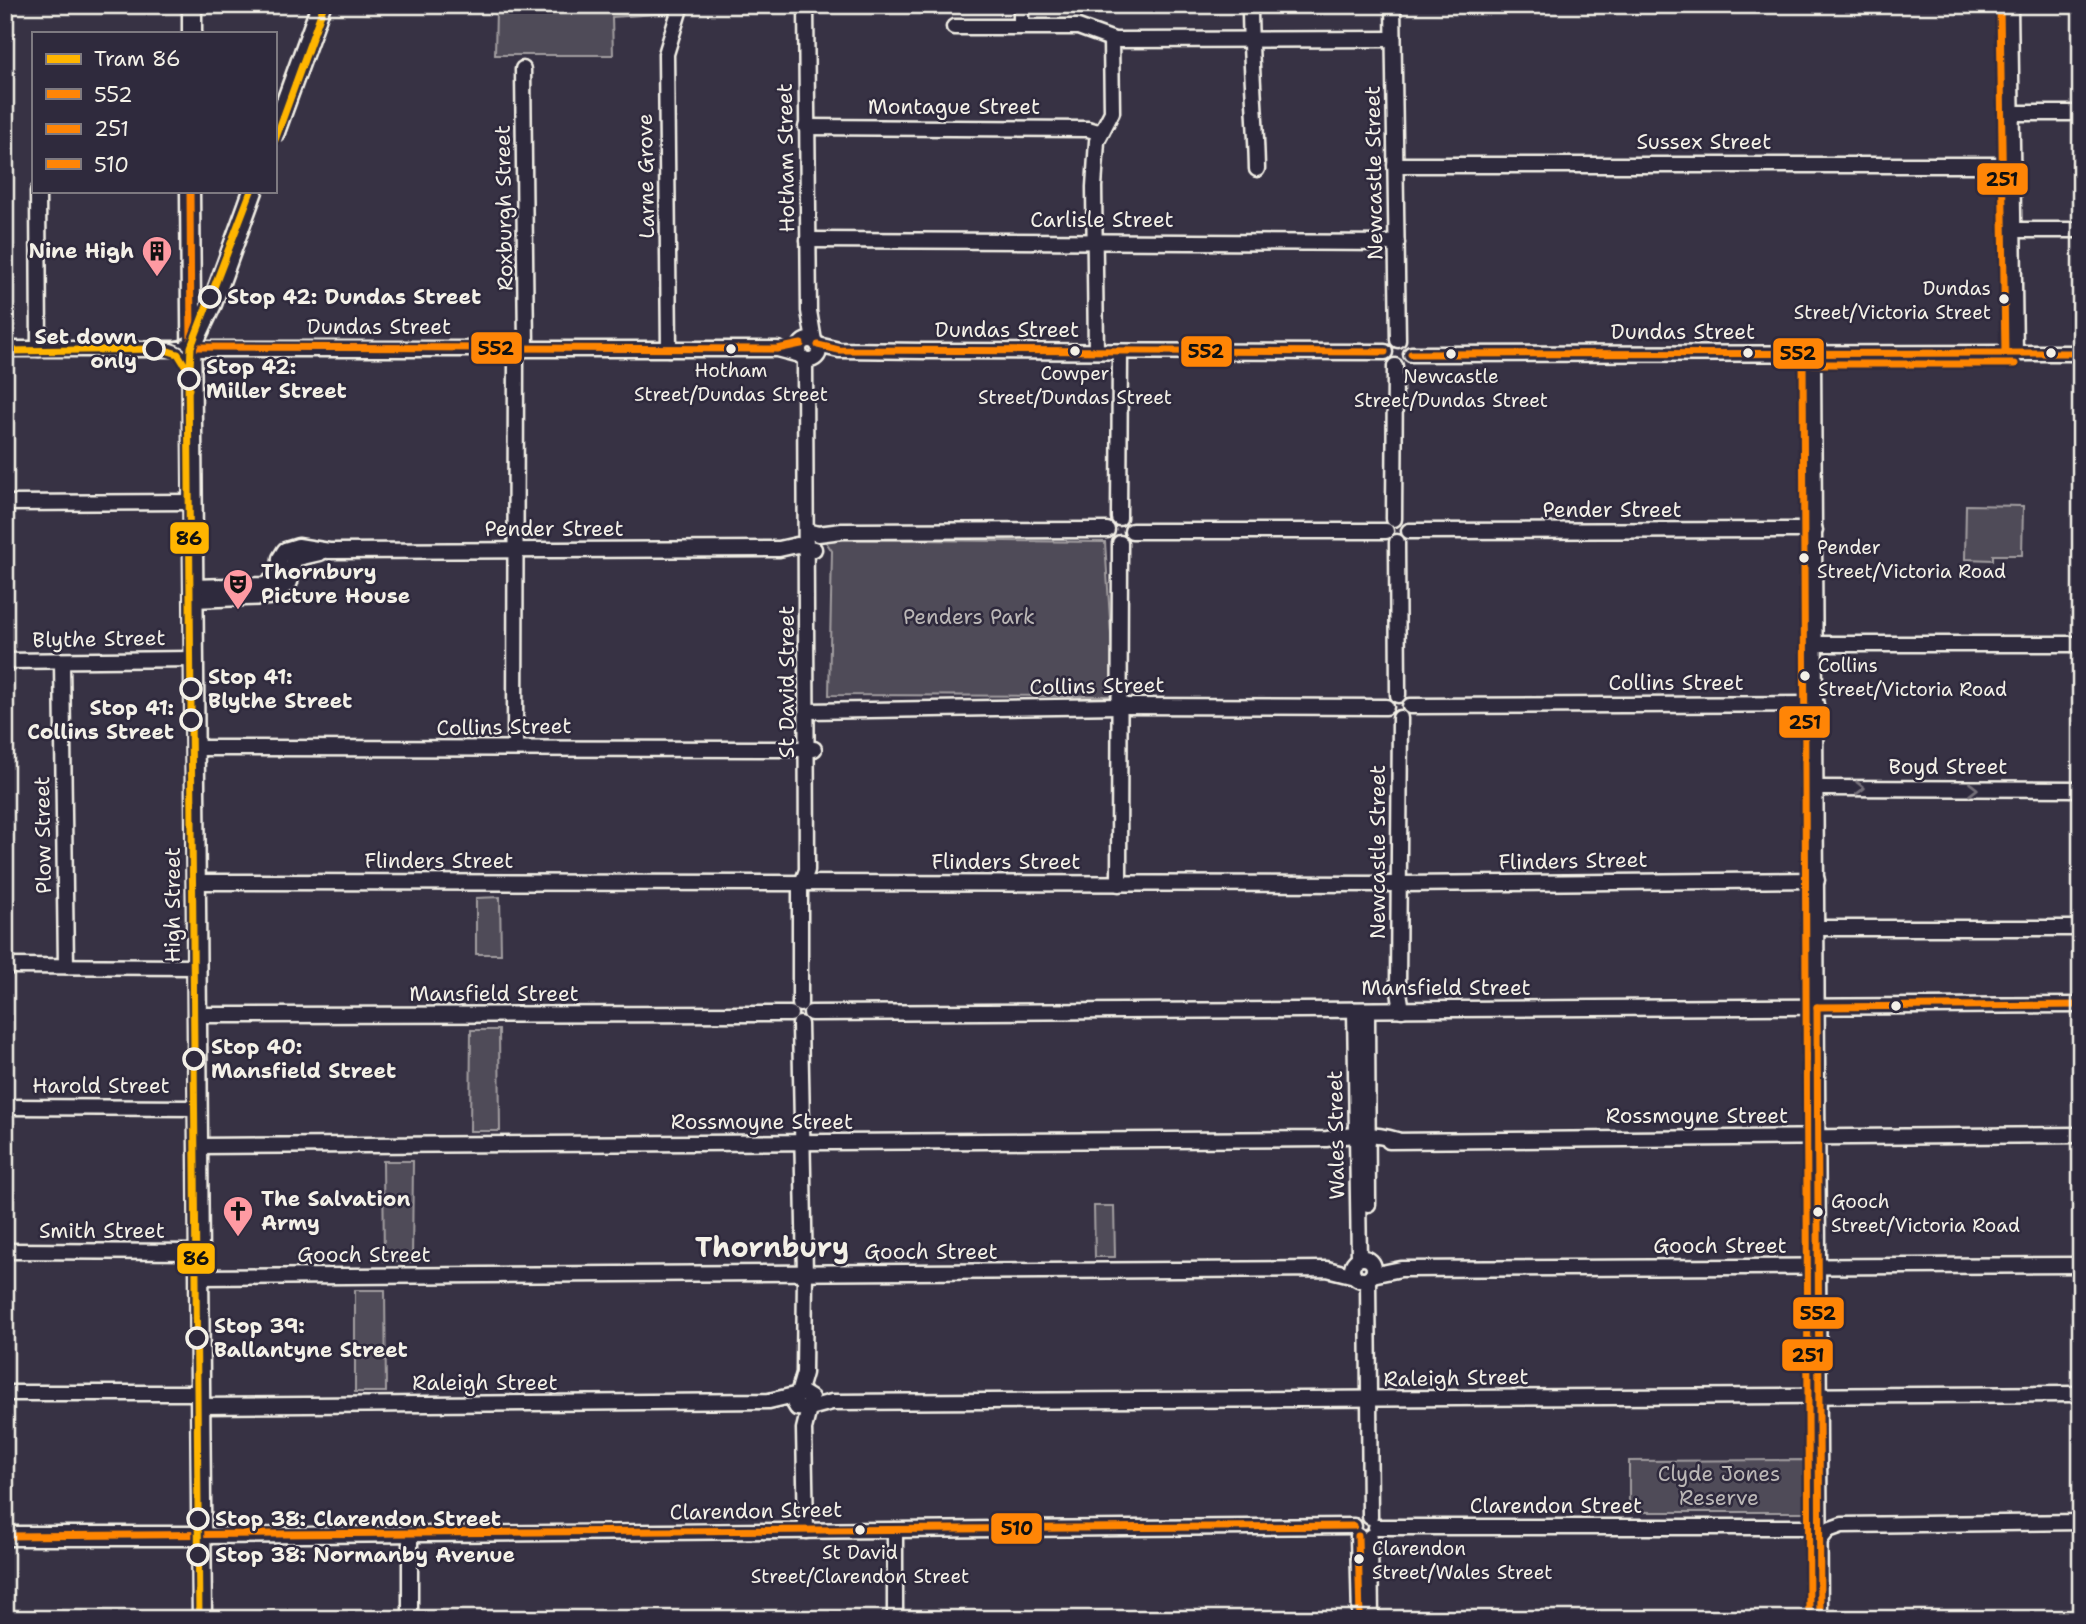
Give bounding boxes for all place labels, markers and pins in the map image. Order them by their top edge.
building icon: Nine High [140,234,174,278]
place label: Nine High [29,237,134,265]
place label: Dundas Street/Victoria Street [1794,276,1991,325]
place label: Stop 42: Dundas Street [227,283,481,311]
marker: Stop 42: Dundas Street [199,286,221,308]
marker: Dundas Street/Victoria Street [1997,292,2011,306]
place label: Set down only [35,323,137,375]
marker: Set down only [143,338,165,360]
marker: Hotham Street/Dundas Street [724,342,738,356]
marker: Cowper Street/Dundas Street [1068,344,1082,358]
unlabelled marker [1741,346,1755,360]
unlabelled marker [2044,346,2058,360]
marker: Newcastle Street/Dundas Street [1444,347,1458,361]
place label: Stop 42: Miller Street [206,353,347,405]
place label: Hotham Street/Dundas Street [634,358,828,407]
place label: Cowper Street/Dundas Street [978,361,1172,410]
place label: Newcastle Street/Dundas Street [1354,364,1548,413]
marker: Stop 42: Miller Street [178,368,200,390]
place label: Pender Street/Victoria Road [1817,535,2006,584]
marker: Pender Street/Victoria Road [1797,551,1811,565]
place label: Thornbury Picture House [261,558,410,610]
theatre icon: Thornbury Picture House [221,567,255,611]
place label: Collins Street/Victoria Road [1818,653,2007,702]
place label: Stop 41: Blythe Street [208,663,352,715]
marker: Collins Street/Victoria Road [1798,669,1812,683]
marker: Stop 41: Blythe Street [180,678,202,700]
place label: Stop 41: Collins Street [27,694,174,746]
marker: Stop 41: Collins Street [180,709,202,731]
unlabelled marker [1889,999,1903,1013]
place label: Stop 40: Mansfield Street [211,1033,396,1085]
marker: Stop 40: Mansfield Street [183,1048,205,1070]
place label: The Salvation Army [261,1185,411,1237]
place label: Gooch Street/Victoria Road [1831,1189,2020,1238]
church icon: The Salvation Army [221,1194,255,1238]
marker: Gooch Street/Victoria Road [1811,1205,1825,1219]
place label: Stop 39: Ballantyne Street [214,1312,408,1364]
marker: Stop 39: Ballantyne Street [186,1327,208,1349]
place label: Stop 38: Clarendon Street [215,1505,501,1533]
marker: Stop 38: Clarendon Street [187,1508,209,1530]
marker: St David Street/Clarendon Street [853,1523,867,1537]
place label: Clarendon Street/Wales Street [1372,1536,1553,1585]
place label: St David Street/Clarendon Street [751,1540,969,1589]
place label: Stop 38: Normanby Avenue [215,1541,515,1569]
marker: Stop 38: Normanby Avenue [187,1544,209,1566]
marker: Clarendon Street/Wales Street [1352,1552,1366,1566]

